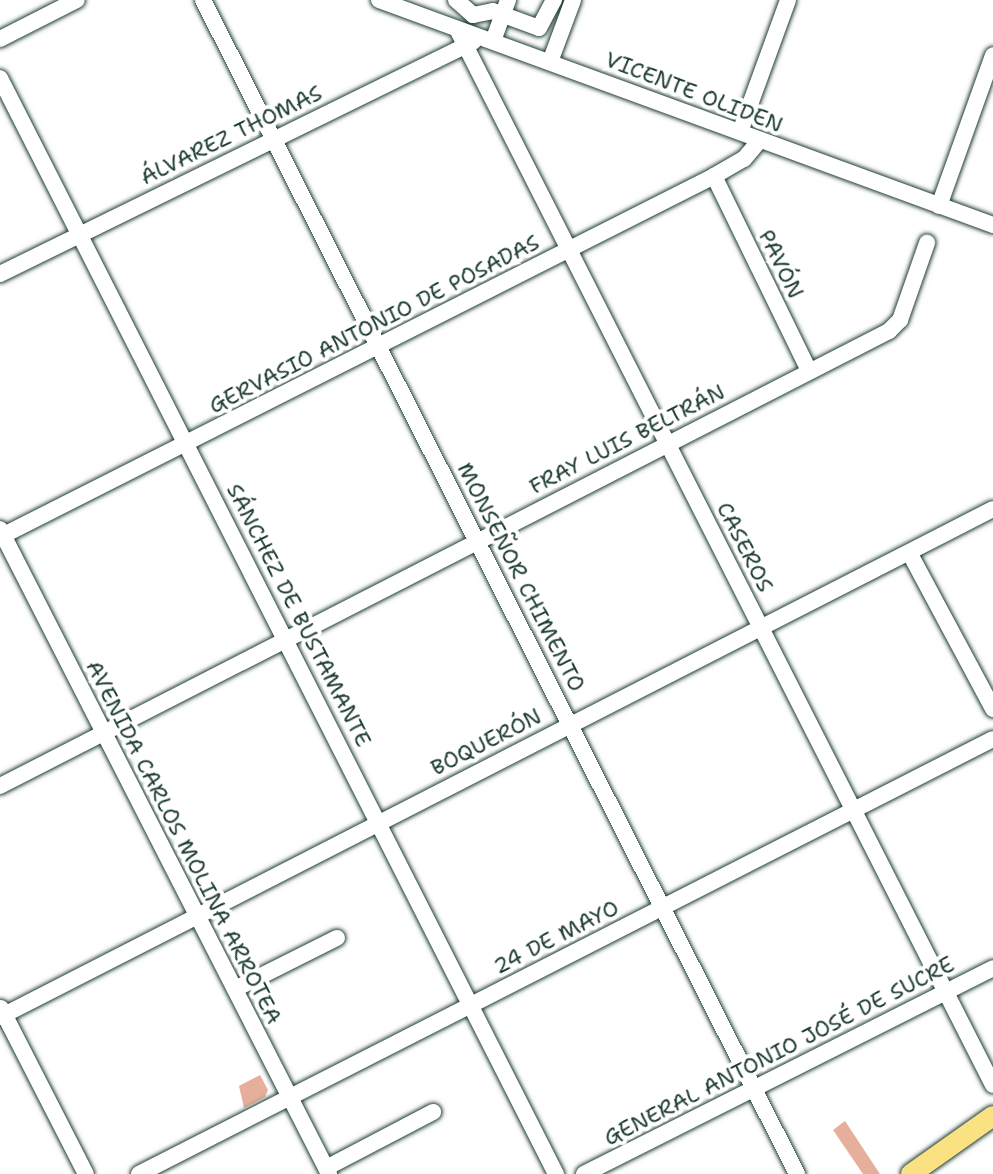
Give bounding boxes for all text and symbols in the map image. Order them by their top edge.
street label: VICENTE OLIDEN [601,46,787,138]
street label: ÁLVAREZ THOMAS [136,80,326,190]
street label: PAVÓN [753,225,809,303]
street label: GERVASIO ANTONIO DE POSADAS [204,229,544,419]
street label: FRAY LUIS BELTRÁN [525,378,729,500]
street label: MONSEÑOR CHIMENTO [452,458,590,696]
street label: SÁNCHEZ DE BUSTAMANTE [221,479,377,751]
street label: CASEROS [711,498,779,596]
street label: AVENIDA CARLOS MOLINA ARROTEA [80,656,288,1028]
street label: BOQUERÓN [426,703,546,781]
street label: 24 DE MAYO [489,894,623,980]
street label: GENERAL ANTONIO JOSÉ DE SUCRE [599,951,959,1151]

